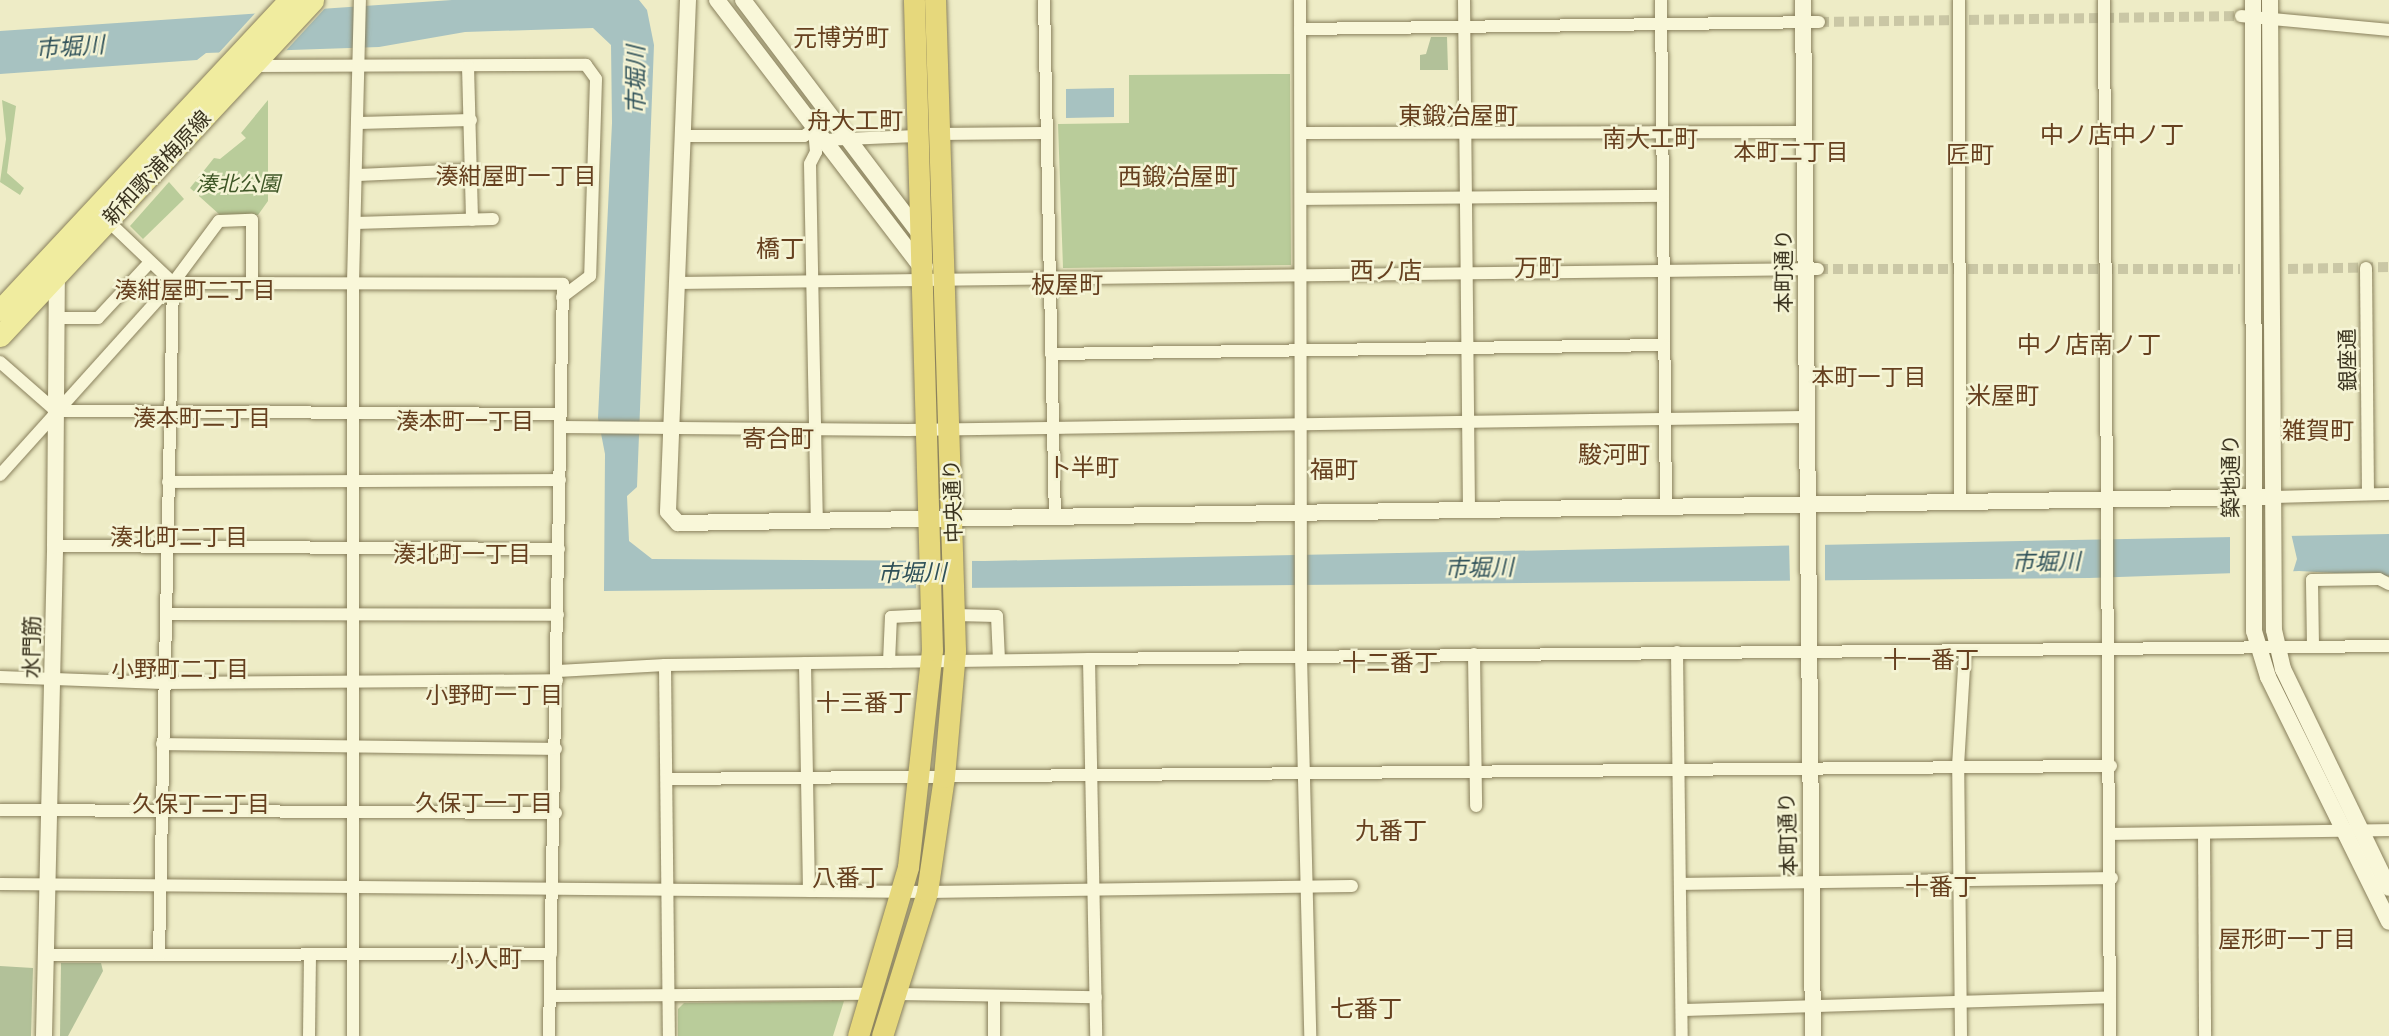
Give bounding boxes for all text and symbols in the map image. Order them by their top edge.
district label: 元博労町 [793,25,889,53]
water label: 市堀川 [35,32,105,64]
water label: 市堀川 [623,46,651,114]
district label: 東鍛冶屋町 [1398,103,1518,131]
street label: 新和歌浦梅原線 [98,106,216,230]
district label: 舟大工町 [807,108,903,136]
district label: 中ノ店中ノ丁 [2040,122,2184,150]
district label: 南大工町 [1602,126,1698,154]
district label: 本町二丁目 [1734,139,1848,167]
district label: 匠町 [1946,142,1994,170]
district label: 湊紺屋町一丁目 [436,163,596,191]
district label: 西鍛冶屋町 [1118,164,1238,192]
park label: 湊北公園 [196,171,280,197]
street label: 本町通り [1771,229,1797,313]
district label: 橋丁 [756,236,804,264]
district label: 万町 [1514,255,1562,283]
district label: 西ノ店 [1350,258,1422,286]
district label: 板屋町 [1031,272,1103,300]
district label: 湊紺屋町二丁目 [115,277,275,305]
street label: 銀座通 [2335,328,2361,392]
district label: 中ノ店南ノ丁 [2017,332,2161,360]
district label: 本町一丁目 [1812,364,1926,392]
district label: 米屋町 [1967,383,2039,411]
district label: 湊本町二丁目 [133,405,271,433]
district label: 湊本町一丁目 [396,408,534,436]
district label: 雑賀町 [2282,418,2354,446]
district label: 寄合町 [742,426,814,454]
street label: 築地通り [2218,434,2244,518]
district label: 駿河町 [1578,442,1650,470]
district label: 卜半町 [1047,455,1119,483]
district label: 福町 [1310,457,1358,485]
street label: 中央通り [939,459,967,543]
district label: 湊北町二丁目 [110,524,248,552]
district label: 湊北町一丁目 [393,541,531,569]
water label: 市堀川 [2011,549,2081,577]
water label: 市堀川 [1444,555,1514,583]
water label: 市堀川 [877,560,947,588]
street label: 水門筋 [19,615,45,679]
district label: 十一番丁 [1883,647,1979,675]
district label: 十二番丁 [1342,650,1438,678]
district label: 小野町二丁目 [111,656,249,684]
district label: 小野町一丁目 [425,682,563,710]
district label: 十三番丁 [816,690,912,718]
district label: 久保丁一丁目 [415,790,553,818]
district label: 久保丁二丁目 [132,791,270,819]
street label: 本町通り [1774,792,1802,876]
district label: 九番丁 [1355,818,1427,846]
district label: 八番丁 [812,865,884,893]
district label: 十番丁 [1905,874,1977,902]
district label: 屋形町一丁目 [2218,926,2356,954]
district label: 小人町 [450,946,522,974]
district label: 七番丁 [1330,996,1402,1024]

